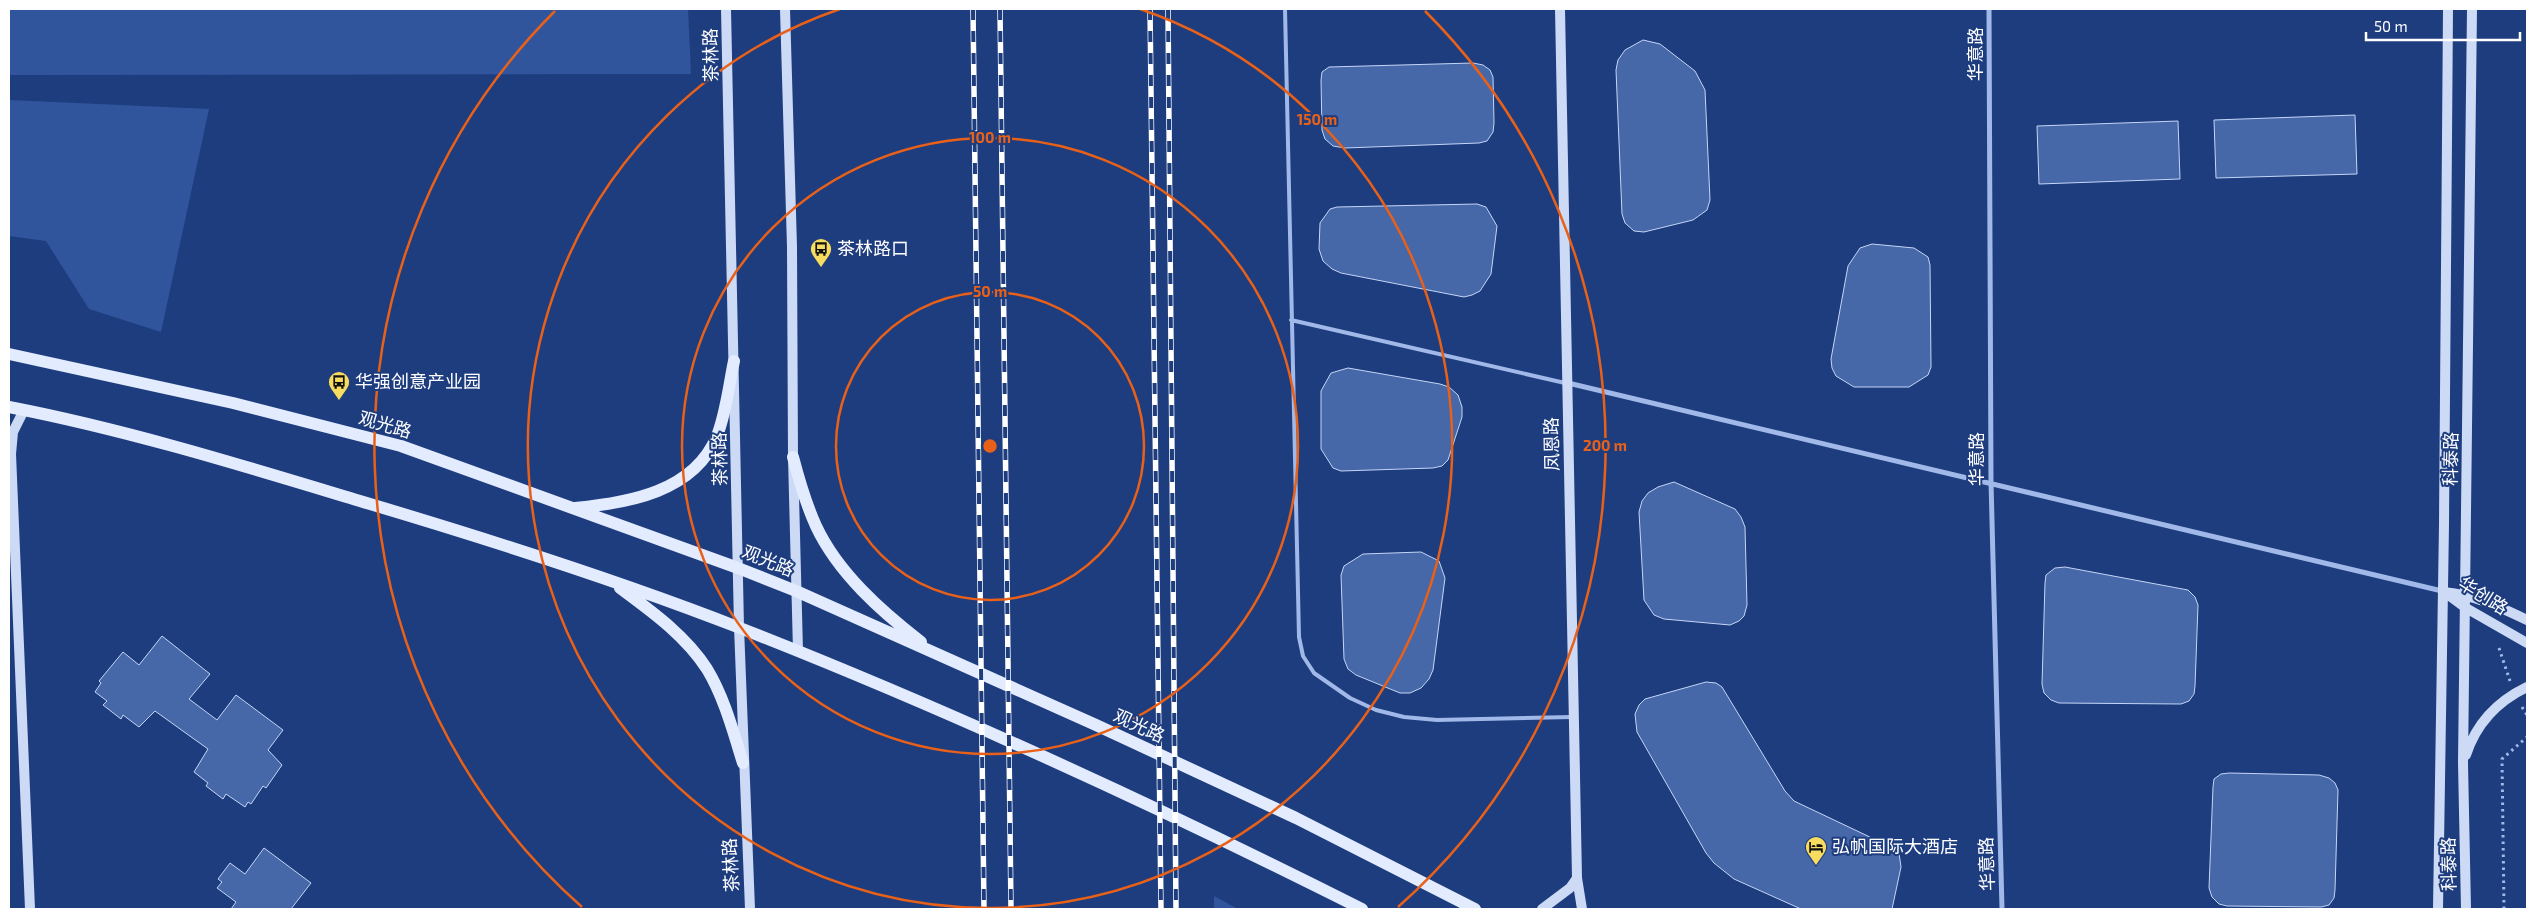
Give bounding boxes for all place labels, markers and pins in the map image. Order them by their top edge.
bus stop icon: 茶林路口 [809,237,833,268]
place label: 茶林路口 [837,237,909,259]
bus stop icon: 华强创意产业园 [327,370,351,401]
place label: 华强创意产业园 [355,370,481,392]
centre of rings [981,437,999,455]
hotel icon: 弘帆国际大酒店 [1804,835,1828,866]
place label: 弘帆国际大酒店 [1832,835,1958,857]

